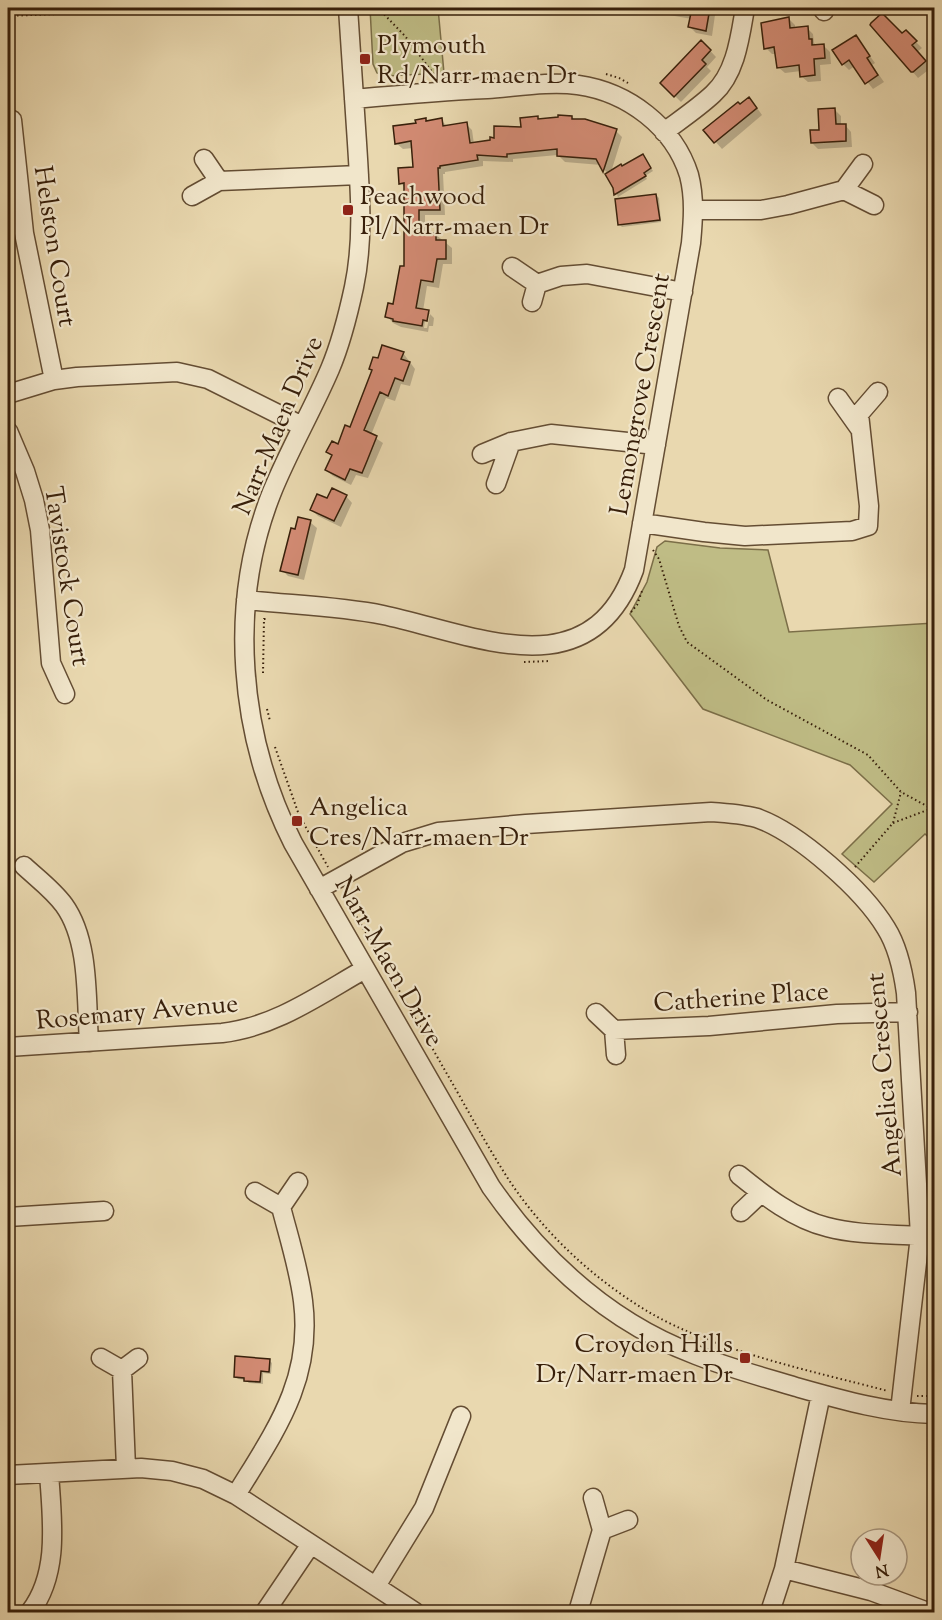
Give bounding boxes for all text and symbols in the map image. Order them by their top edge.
place label: Plymouth Rd/Narr-maen Dr [377,28,577,95]
marker: Plymouth Rd/Narr-maen Dr [358,52,372,66]
street label: Helston Court [23,163,84,329]
place label: Peachwood Pl/Narr-maen Dr [360,179,549,246]
marker: Peachwood Pl/Narr-maen Dr [341,203,355,217]
street label: Lemongrove Crescent [602,270,681,518]
street label: Narr-Maen Drive [225,331,334,521]
street label: Tavistock Court [33,484,98,669]
place label: Angelica Cres/Narr-maen Dr [309,790,529,857]
marker: Angelica Cres/Narr-maen Dr [290,814,304,828]
street label: Narr-Maen Drive [324,870,452,1054]
street label: Angelica Crescent [858,971,913,1179]
street label: Catherine Place [652,974,830,1023]
street label: Rosemary Avenue [35,986,240,1041]
place label: Croydon Hills Dr/Narr-maen Dr [536,1327,733,1394]
marker: Croydon Hills Dr/Narr-maen Dr [738,1351,752,1365]
north arrow [849,1527,909,1587]
text: N [873,1557,890,1582]

